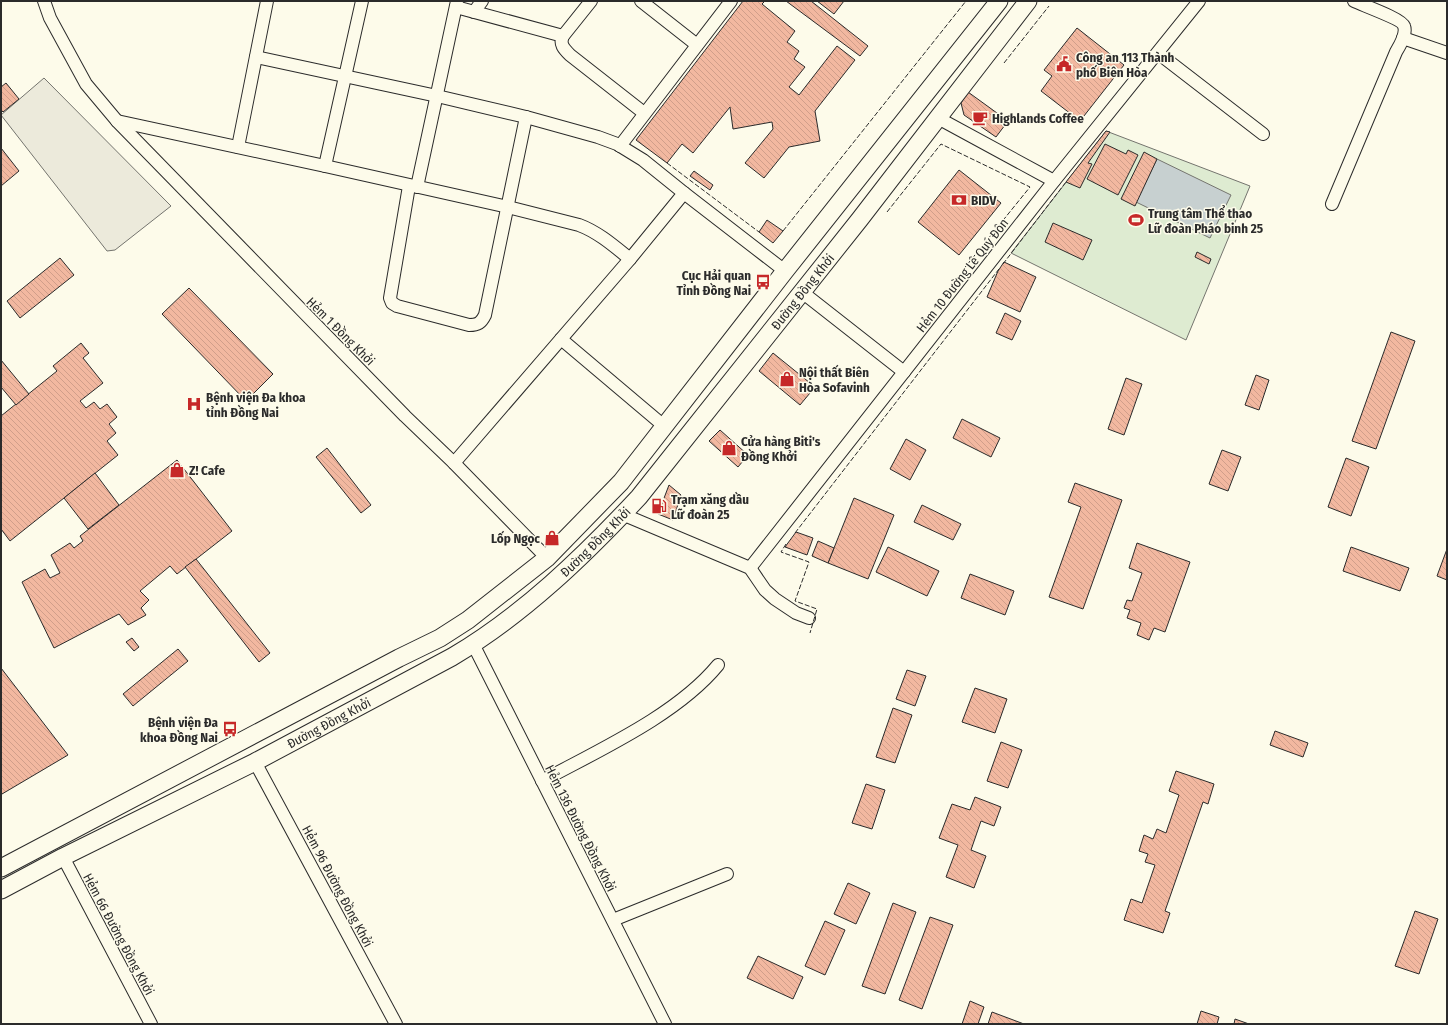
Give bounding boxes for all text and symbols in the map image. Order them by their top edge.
place label: Công an 113 Thành phố Biên Hòa [1076,50,1175,80]
public building icon: Công an 113 Thành phố Biên Hòa [1055,55,1073,73]
cafe icon: Highlands Coffee [971,109,989,127]
place label: Highlands Coffee [992,111,1084,126]
bank icon: BIDV [950,191,968,209]
place label: BIDV [971,193,996,208]
place label: Trung tâm Thể thao Lữ đoàn Pháo binh 25 [1148,205,1263,236]
sports icon: Trung tâm Thể thao Lữ đoàn Pháo binh 25 [1127,211,1145,229]
street label: Hẻm 10 Đường Lê Quý Đôn [913,215,1011,335]
street label: Đường Đồng Khởi [768,251,837,333]
place label: Cục Hải quan Tỉnh Đồng Nai [676,268,751,298]
bus stop icon: Cục Hải quan Tỉnh Đồng Nai [754,273,772,291]
street label: Hẻm 1 Đồng Khởi [303,294,378,369]
place label: Nội thất Biên Hòa Sofavinh [799,364,870,395]
shop icon: Nội thất Biên Hòa Sofavinh [778,370,796,388]
place label: Bệnh viện Đa khoa tỉnh Đồng Nai [206,390,306,420]
hospital icon: Bệnh viện Đa khoa tỉnh Đồng Nai [185,395,203,413]
place label: Cửa hàng Biti's Đồng Khởi [741,434,821,464]
shop icon: Cửa hàng Biti's Đồng Khởi [720,439,738,457]
shop icon: Z! Cafe [168,461,186,479]
place label: Z! Cafe [189,463,225,478]
place label: Trạm xăng dầu Lữ đoàn 25 [671,491,749,522]
fuel station icon: Trạm xăng dầu Lữ đoàn 25 [650,497,668,515]
street label: Đường Đồng Khởi [557,504,634,580]
shop icon: Lốp Ngọc [543,529,561,547]
place label: Lốp Ngọc [491,530,540,546]
street label: Đường Đồng Khởi [285,695,373,751]
place label: Bệnh viện Đa khoa Đồng Nai [140,715,219,745]
bus stop icon: Bệnh viện Đa khoa Đồng Nai [221,720,239,738]
street label: Hẻm 136 Đường Đồng Khởi [542,762,619,894]
street label: Hẻm 96 Đường Đồng Khởi [299,823,376,950]
street label: Hẻm 66 Đường Đồng Khởi [80,871,157,998]

